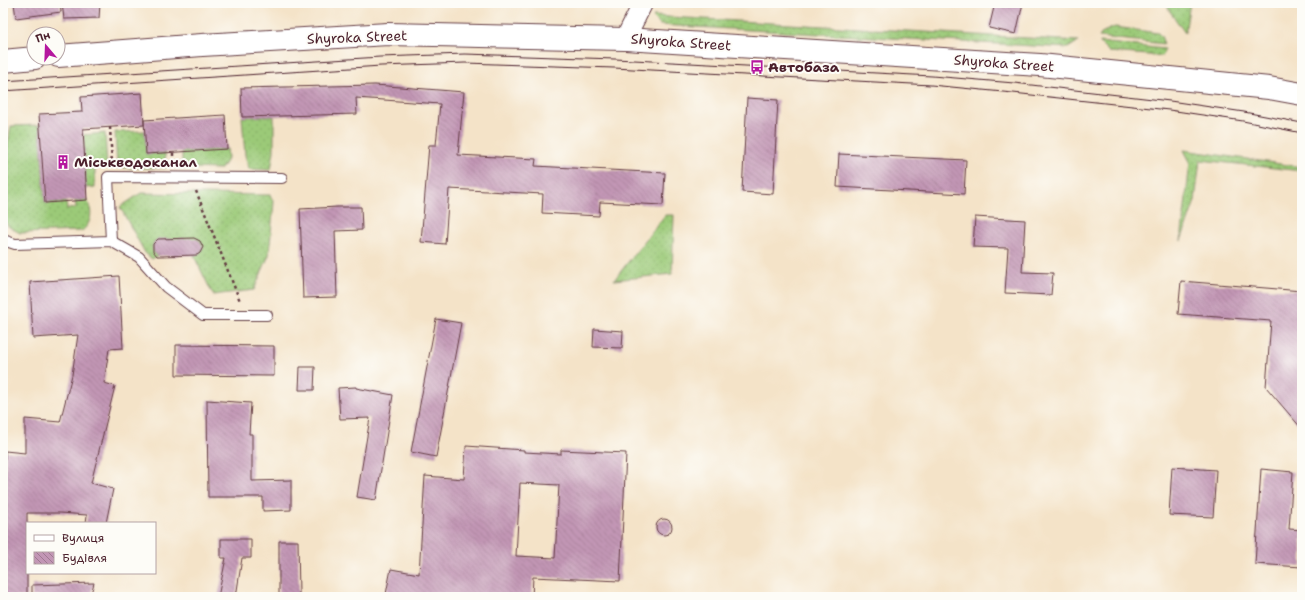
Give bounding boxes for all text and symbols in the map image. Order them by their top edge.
north arrow [26,26,66,66]
street label: Shyroka Street [306,26,408,48]
text: Пн [34,28,52,46]
street label: Shyroka Street [630,30,732,54]
street label: Shyroka Street [953,51,1055,75]
place label: Автобаза [768,58,840,76]
bus stop icon: Автобаза [749,59,765,75]
place label: Міськводоканал [74,153,198,171]
building icon: Міськводоканал [55,154,71,170]
legend [26,522,156,574]
text: Вулиця [62,530,104,546]
text: Будівля [62,550,107,566]

